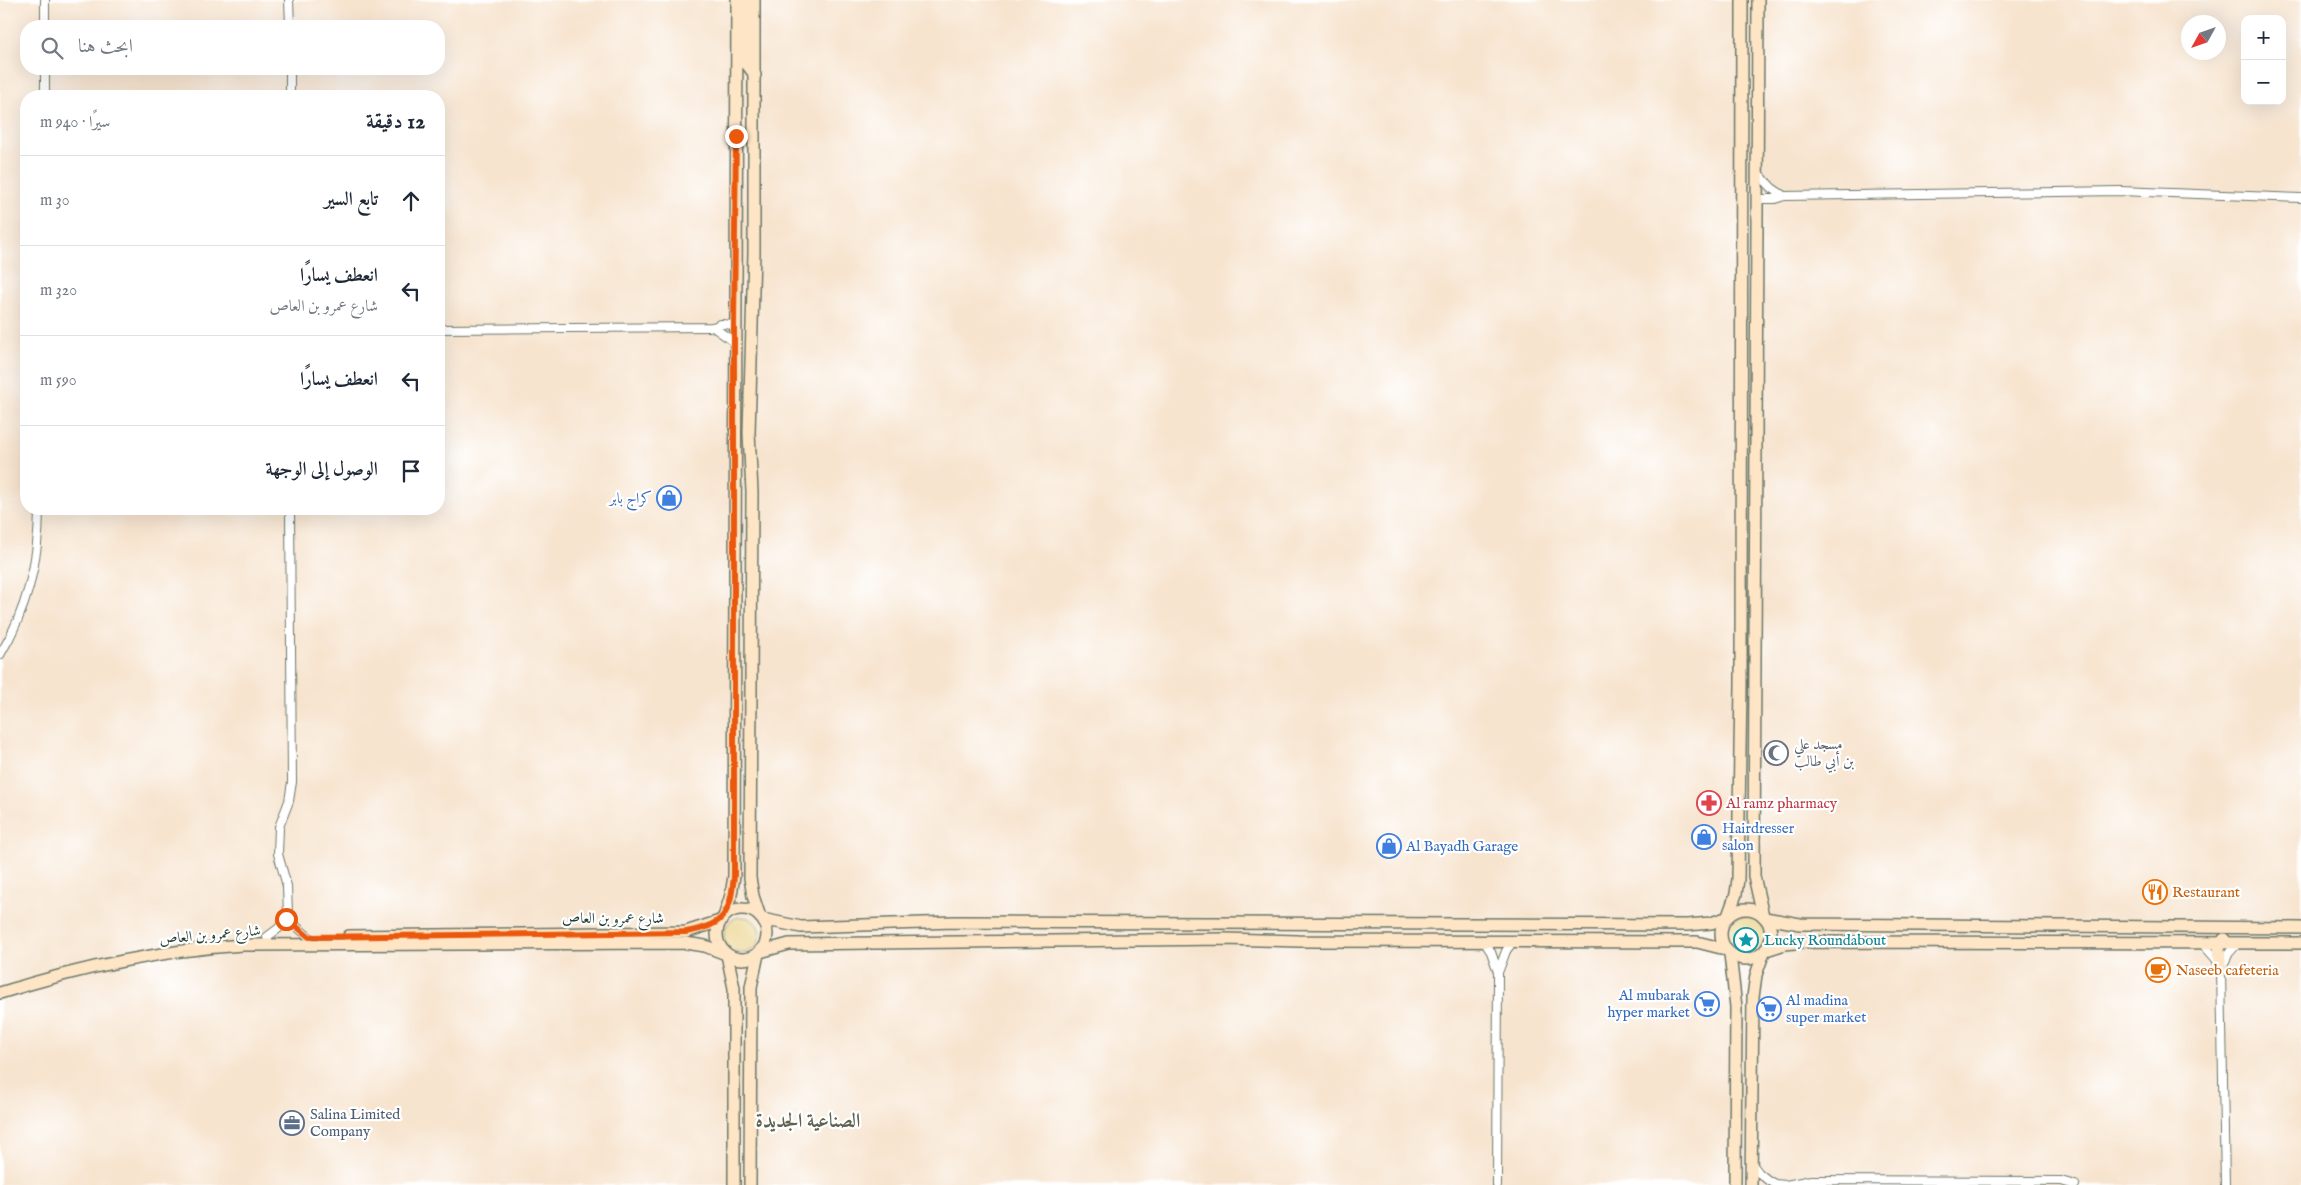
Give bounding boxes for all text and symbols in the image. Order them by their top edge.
north arrow [2181,15,2226,60]
map controls [2241,15,2286,105]
button: + [2241,15,2286,60]
search box [20,20,445,75]
icon: search [38,34,66,62]
text: ابحث هنا [78,35,133,59]
button: − [2241,60,2286,105]
text: 12 دقيقة [366,109,425,136]
text: سيرًا · 940 m [40,113,110,133]
route end [725,125,748,148]
icon: ahead [397,187,425,215]
text: تابع السير [324,188,378,212]
text: 30 m [40,191,70,211]
text: انعطف يسارًا [300,264,378,288]
icon: left [397,277,425,305]
text: 320 m [40,281,77,301]
text: شارع عمرو بن العاص [269,297,378,317]
icon: left [397,367,425,395]
text: انعطف يسارًا [300,368,378,392]
text: 590 m [40,371,77,391]
icon: arrive [397,457,425,485]
text: الوصول إلى الوجهة [266,458,378,482]
shop icon: كراج بابر [656,485,682,511]
place label: كراج بابر [608,489,652,511]
place label: مسجد علي بن أبي طالب [1794,735,1854,773]
mosque icon: مسجد علي بن أبي طالب [1763,740,1789,766]
pharmacy icon: Al ramz pharmacy [1696,790,1722,816]
place label: Al ramz pharmacy [1725,794,1838,813]
place label: Hairdresser salon [1722,819,1795,855]
shop icon: Hairdresser salon [1691,824,1717,850]
shop icon: Al Bayadh Garage [1376,833,1402,859]
place label: Al Bayadh Garage [1405,837,1518,856]
restaurant icon: Restaurant [2142,879,2168,905]
place label: Restaurant [2172,883,2240,902]
route start [275,908,298,931]
street label: شارع عمرو بن العاص [562,909,664,931]
street label: شارع عمرو بن العاص [158,921,262,952]
place icon: Lucky Roundabout [1733,927,1759,953]
place label: Lucky Roundabout [1764,931,1886,950]
cafe icon: Naseeb cafeteria [2145,957,2171,983]
place label: Naseeb cafeteria [2176,961,2279,980]
place label: Al mubarak hyper market [1608,986,1691,1022]
supermarket icon: Al mubarak hyper market [1694,991,1720,1017]
place label: Al madina super market [1785,991,1866,1027]
supermarket icon: Al madina super market [1756,996,1782,1022]
place label: Salina Limited Company [310,1105,401,1141]
district label: الصناعية الجديدة [756,1109,860,1134]
office icon: Salina Limited Company [279,1110,305,1136]

